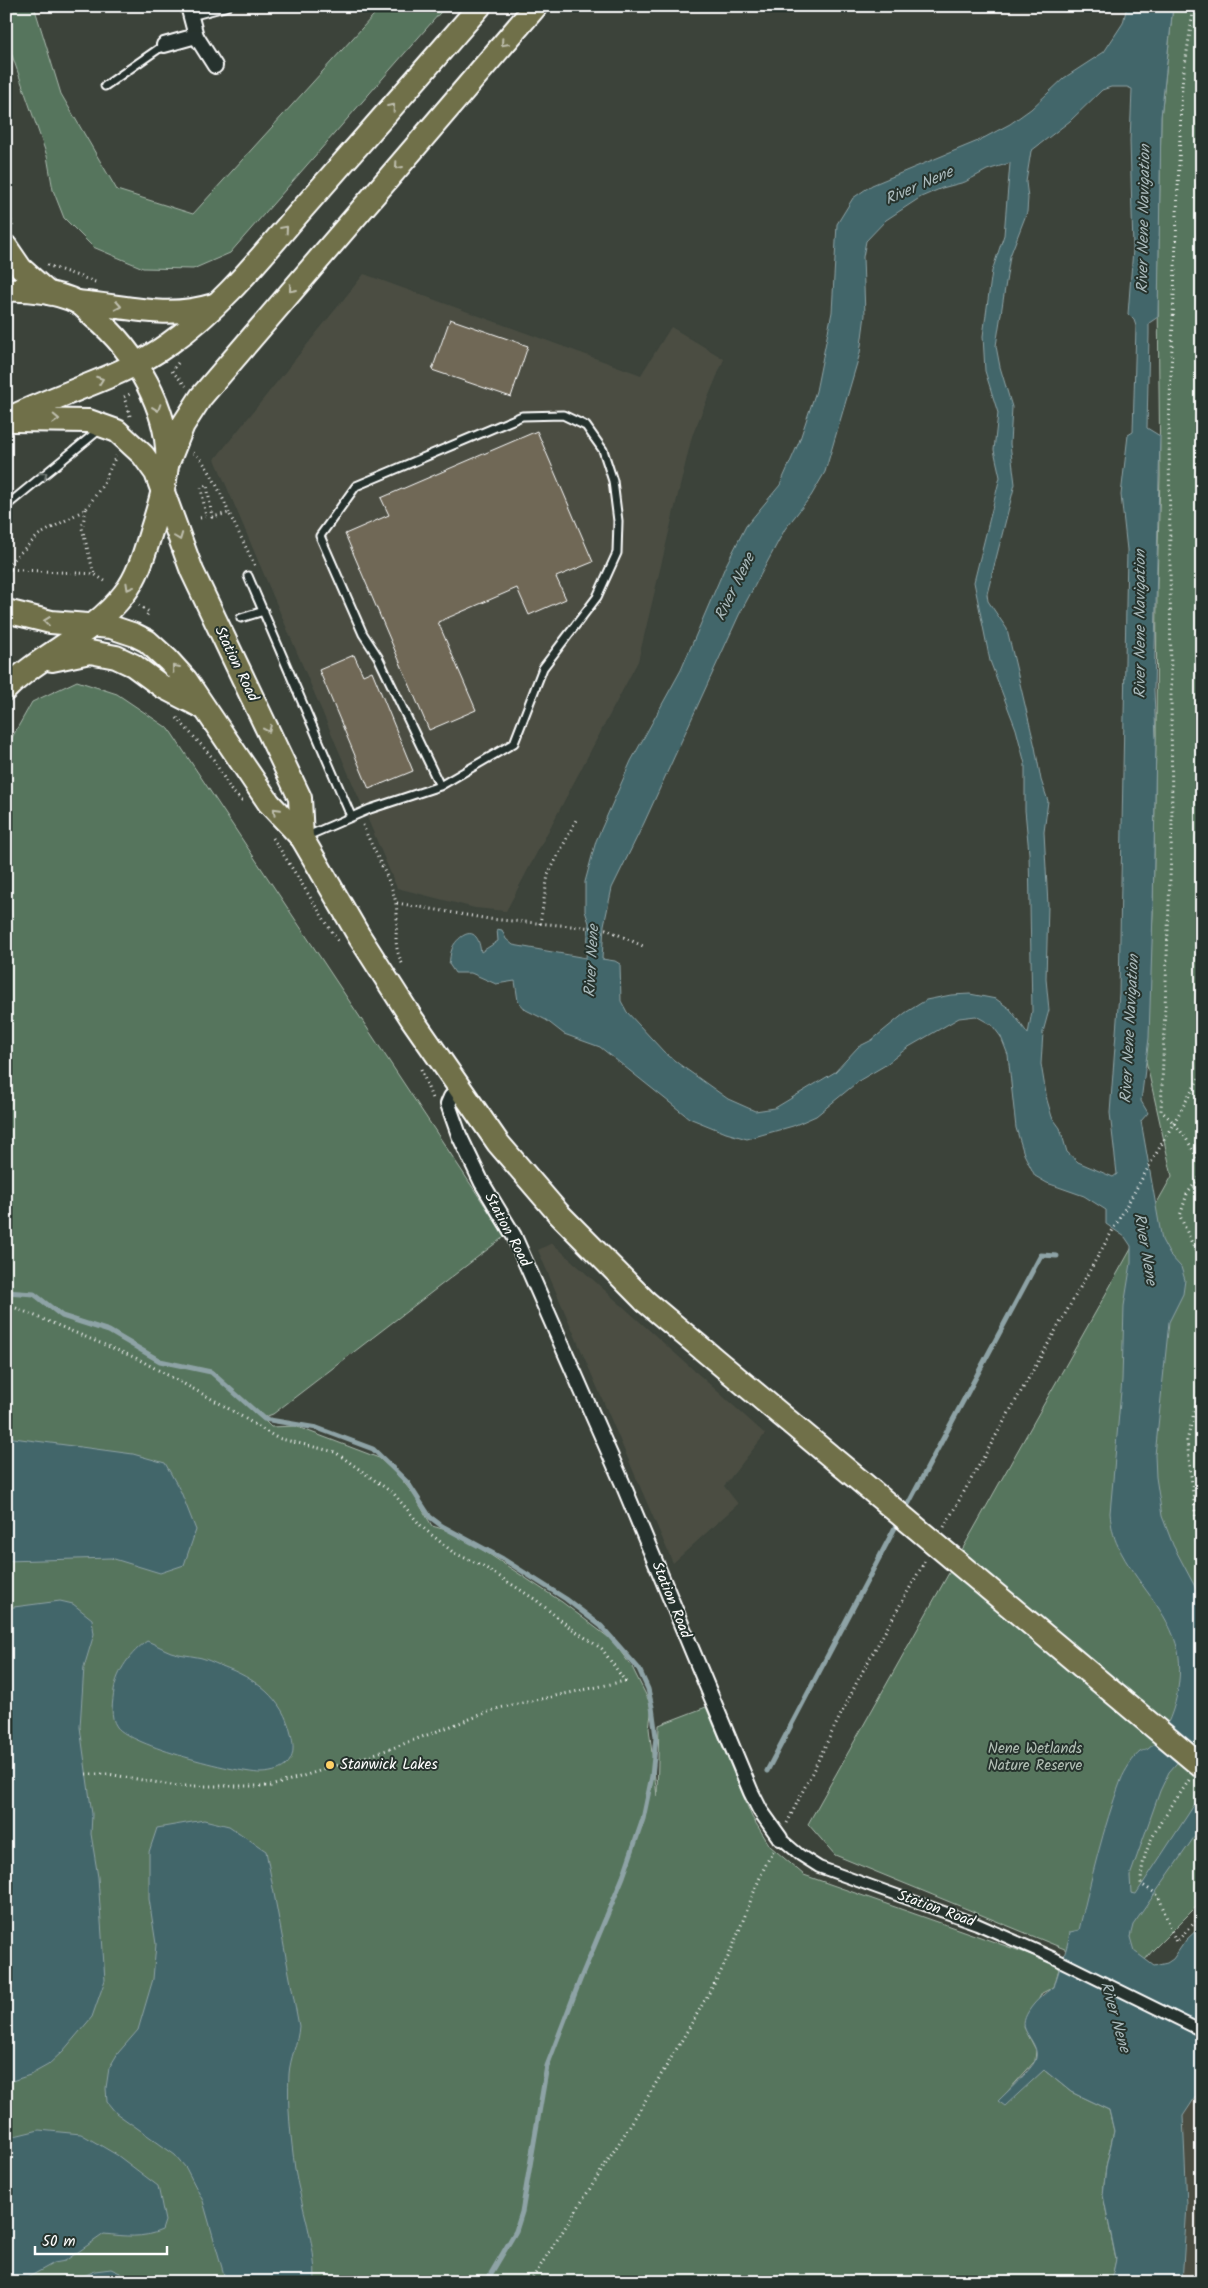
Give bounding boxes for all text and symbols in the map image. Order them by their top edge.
one-way arrow [501,38,510,47]
one-way arrow [386,103,395,112]
water label: River Nene Navigation [1130,143,1158,294]
water label: River Nene [881,159,959,212]
one-way arrow [395,161,404,170]
one-way arrow [279,225,288,234]
one-way arrow [289,284,298,293]
one-way arrow [114,301,123,311]
one-way arrow [96,376,104,386]
one-way arrow [151,403,161,412]
one-way arrow [52,414,60,425]
one-way arrow [38,472,47,480]
one-way arrow [173,532,183,541]
water label: River Nene [708,547,763,625]
water label: River Nene Navigation [1128,548,1153,698]
one-way arrow [125,581,135,590]
one-way arrow [43,617,52,627]
street label: Station Road [207,622,265,706]
one-way arrow [172,664,181,673]
one-way arrow [262,724,272,733]
one-way arrow [273,808,282,817]
water label: River Nene [578,922,606,998]
water label: River Nene Navigation [1114,953,1146,1104]
street label: Station Road [477,1189,537,1272]
water label: River Nene [1126,1211,1164,1289]
street label: Station Road [645,1558,698,1643]
park label: Nene Wetlands Nature Reserve [988,1737,1083,1778]
place label: Stanwick Lakes [340,1753,438,1777]
marker: Stanwick Lakes [324,1759,336,1771]
street label: Station Road [894,1884,979,1934]
water label: River Nene [1093,1979,1138,2057]
scale bar [35,2223,168,2255]
text: 50 m [42,2230,76,2254]

